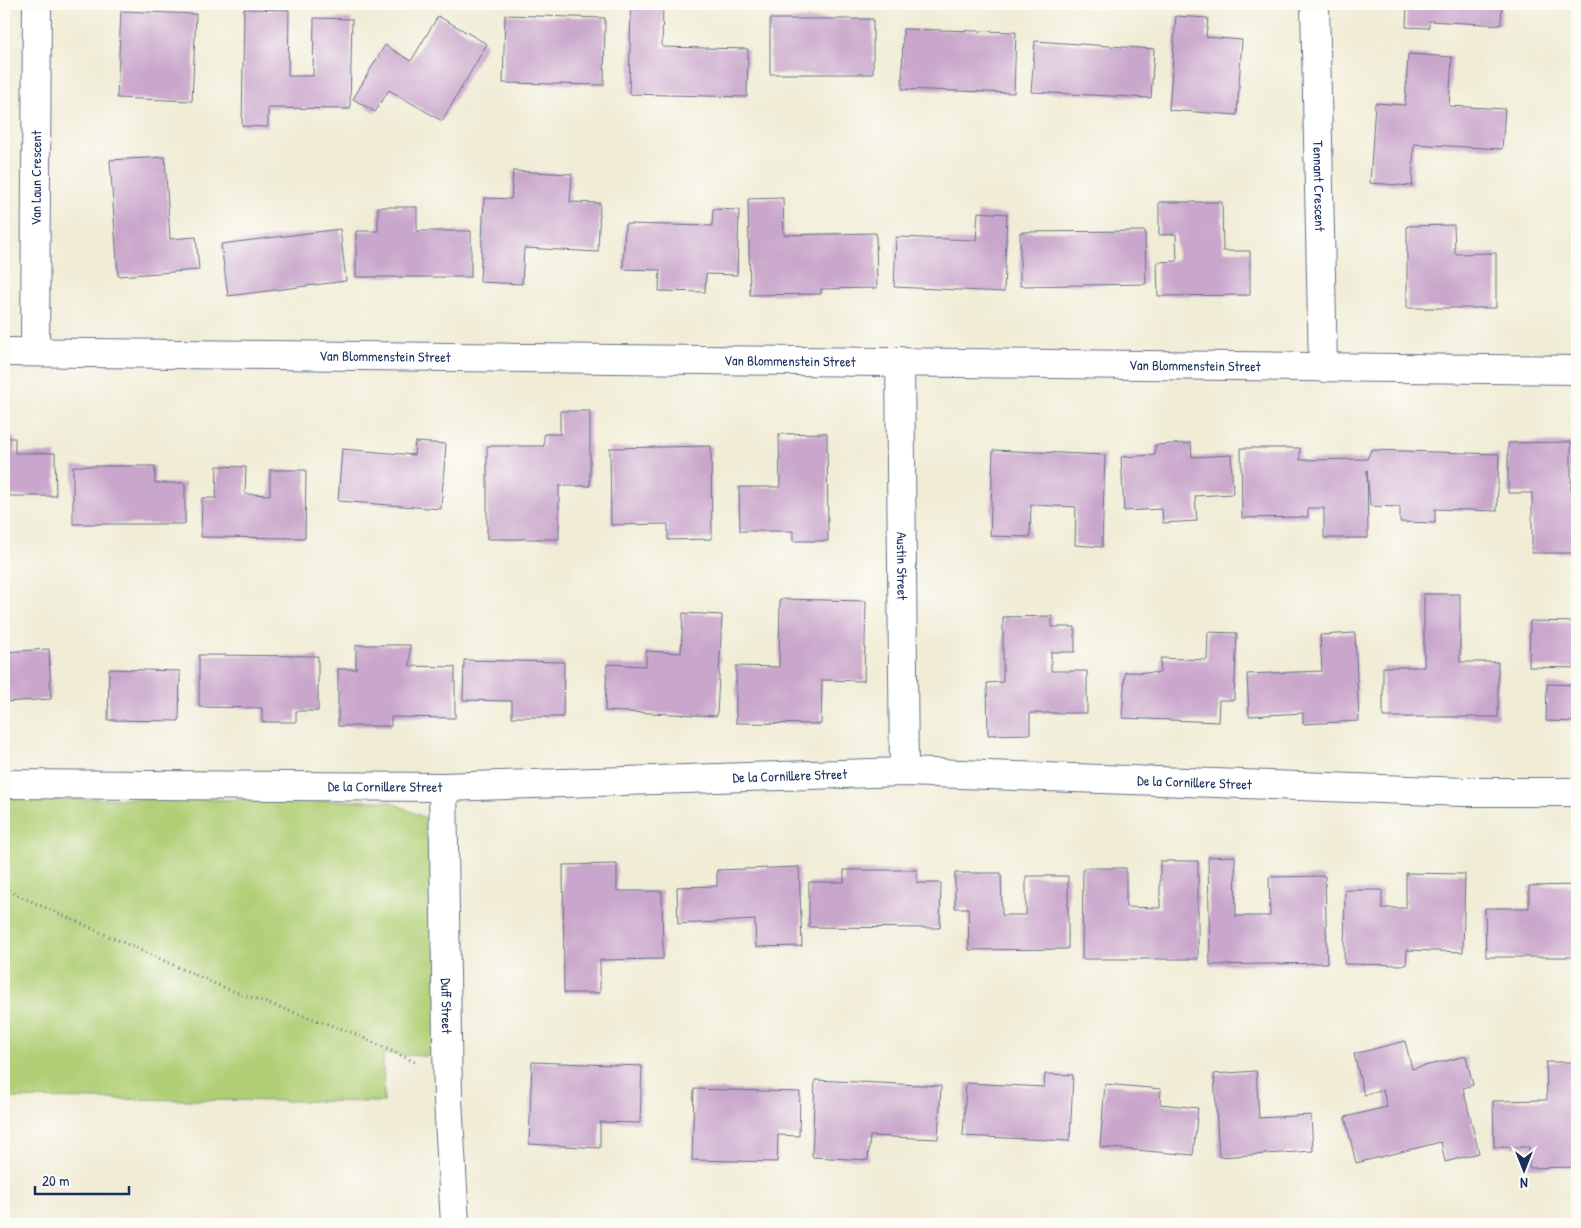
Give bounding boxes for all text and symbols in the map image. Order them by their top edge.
street label: Van Laun Crescent [26,130,45,226]
street label: Tennant Crescent [1309,140,1330,232]
street label: Van Blommenstein Street [319,346,451,366]
street label: Van Blommenstein Street [724,350,856,371]
street label: Van Blommenstein Street [1129,355,1261,375]
street label: Austin Street [893,532,912,600]
street label: De la Cornillere Street [732,764,848,787]
street label: De la Cornillere Street [1137,770,1252,793]
street label: De la Cornillere Street [328,776,443,796]
street label: Duff Street [437,978,457,1034]
north arrow [1498,1146,1548,1196]
scale bar [35,1163,129,1195]
text: 20 m [42,1170,69,1191]
text: N [1520,1174,1528,1193]

